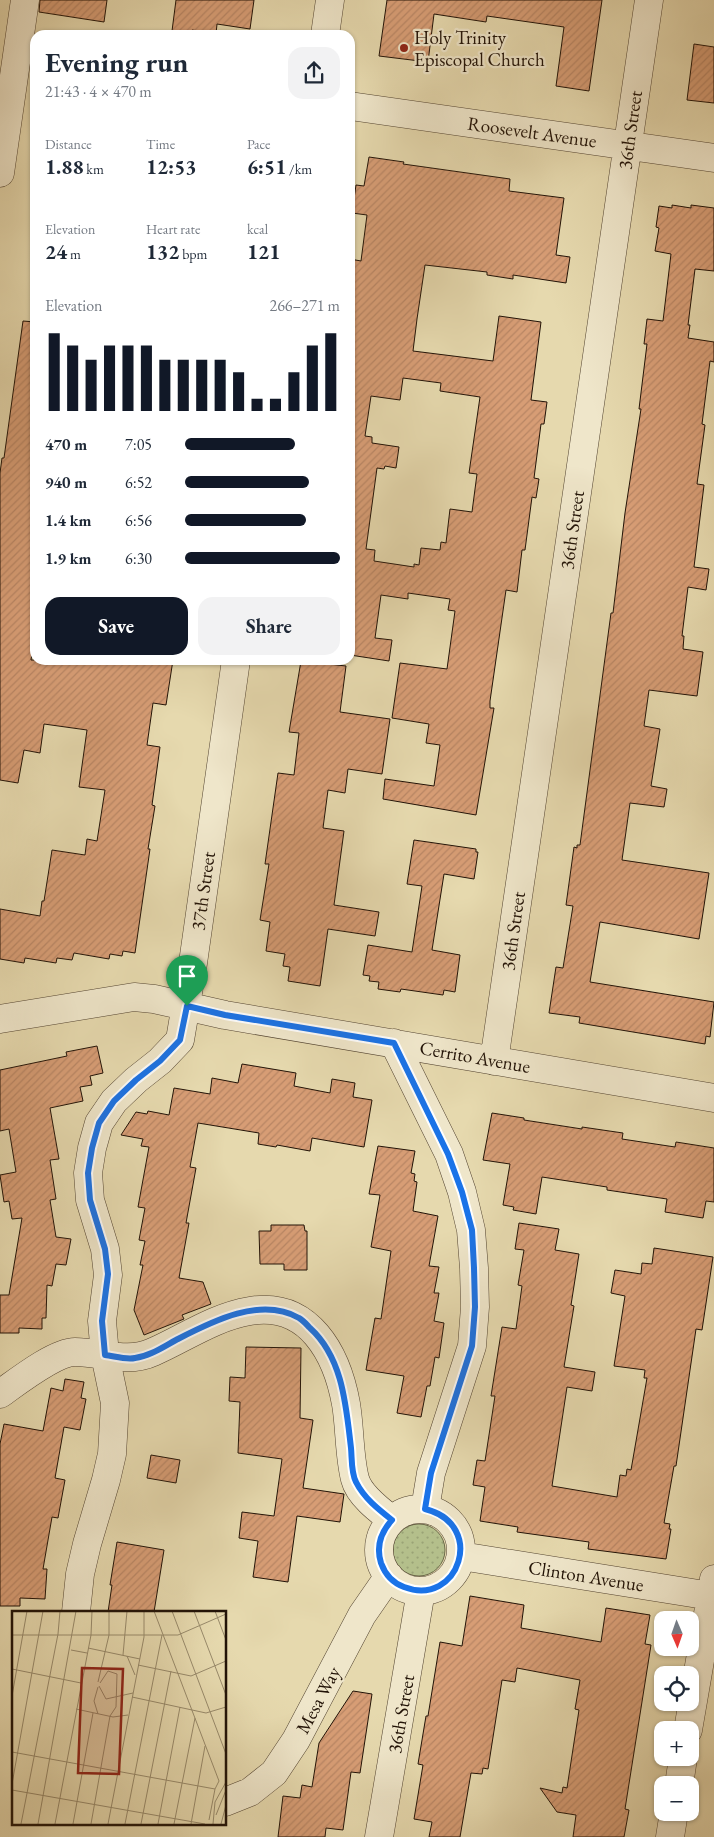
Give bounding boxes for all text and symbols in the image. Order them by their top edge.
place label: Holy Trinity Episcopal Church [414,25,545,72]
marker: Holy Trinity Episcopal Church [398,42,410,54]
text: Evening run [45,44,188,80]
button: share [288,47,340,99]
text: 21:43 · 4 × 470 m [45,81,152,102]
street label: 36th Street [612,89,648,171]
street label: Roosevelt Avenue [466,111,598,153]
text: Distance [45,135,92,153]
text: Time [146,135,175,153]
text: Pace [247,135,271,153]
text: 1.88 [45,153,84,180]
text: 12:53 [146,153,196,180]
text: 6:51 [247,153,286,180]
text: km [84,160,104,178]
text: /km [286,160,312,178]
text: Elevation [45,220,95,238]
text: Heart rate [146,220,200,238]
text: kcal [247,220,268,238]
text: 24 [45,238,67,265]
text: 132 [146,238,179,265]
text: 121 [247,238,280,265]
text: m [67,245,81,263]
text: bpm [179,245,208,263]
text: Elevation [45,295,103,316]
text: 266–271 m [269,295,340,316]
text: 470 m [45,434,87,455]
text: 7:05 [125,434,152,455]
text: 940 m [45,472,87,493]
text: 6:52 [125,472,152,493]
street label: 36th Street [554,489,590,571]
text: 1.4 km [45,510,91,531]
text: 6:56 [125,510,152,531]
text: 1.9 km [45,548,91,569]
text: 6:30 [125,548,152,569]
button: Save [45,597,188,655]
button: Share [198,597,340,655]
street label: 37th Street [185,850,221,932]
street label: 36th Street [495,890,531,972]
pin [166,955,208,1006]
icon: arrive [173,962,201,990]
street label: Cerrito Avenue [418,1035,532,1079]
street label: Clinton Avenue [527,1555,645,1597]
inset map [12,1611,226,1824]
north arrow [654,1611,699,1656]
map controls [654,1611,699,1821]
street label: Mesa Way [290,1661,346,1738]
button: locate [654,1666,699,1711]
street label: 36th Street [382,1673,420,1755]
button: + [654,1721,699,1766]
button: − [654,1776,699,1821]

